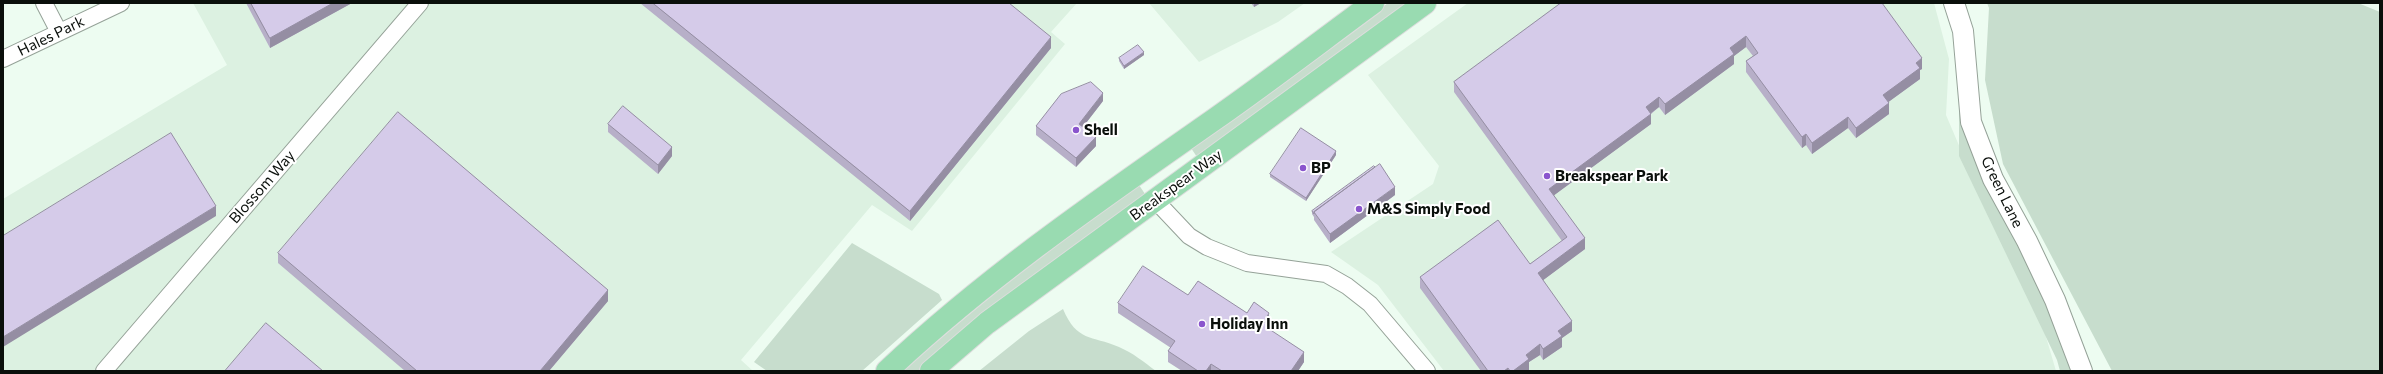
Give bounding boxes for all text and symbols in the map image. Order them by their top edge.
street label: Hales Park [15,12,87,60]
place label: Shell [1084,121,1118,139]
marker: Shell [1071,125,1081,135]
street label: Breakspear Way [1126,146,1226,224]
street label: Blossom Way [225,147,299,227]
street label: Green Lane [1977,153,2027,231]
place label: BP [1311,159,1331,177]
marker: BP [1298,163,1308,173]
place label: Breakspear Park [1555,167,1668,185]
marker: Breakspear Park [1542,171,1552,181]
place label: M&S Simply Food [1367,200,1490,218]
marker: M&S Simply Food [1354,204,1364,214]
place label: Holiday Inn [1210,315,1288,333]
marker: Holiday Inn [1197,319,1207,329]

